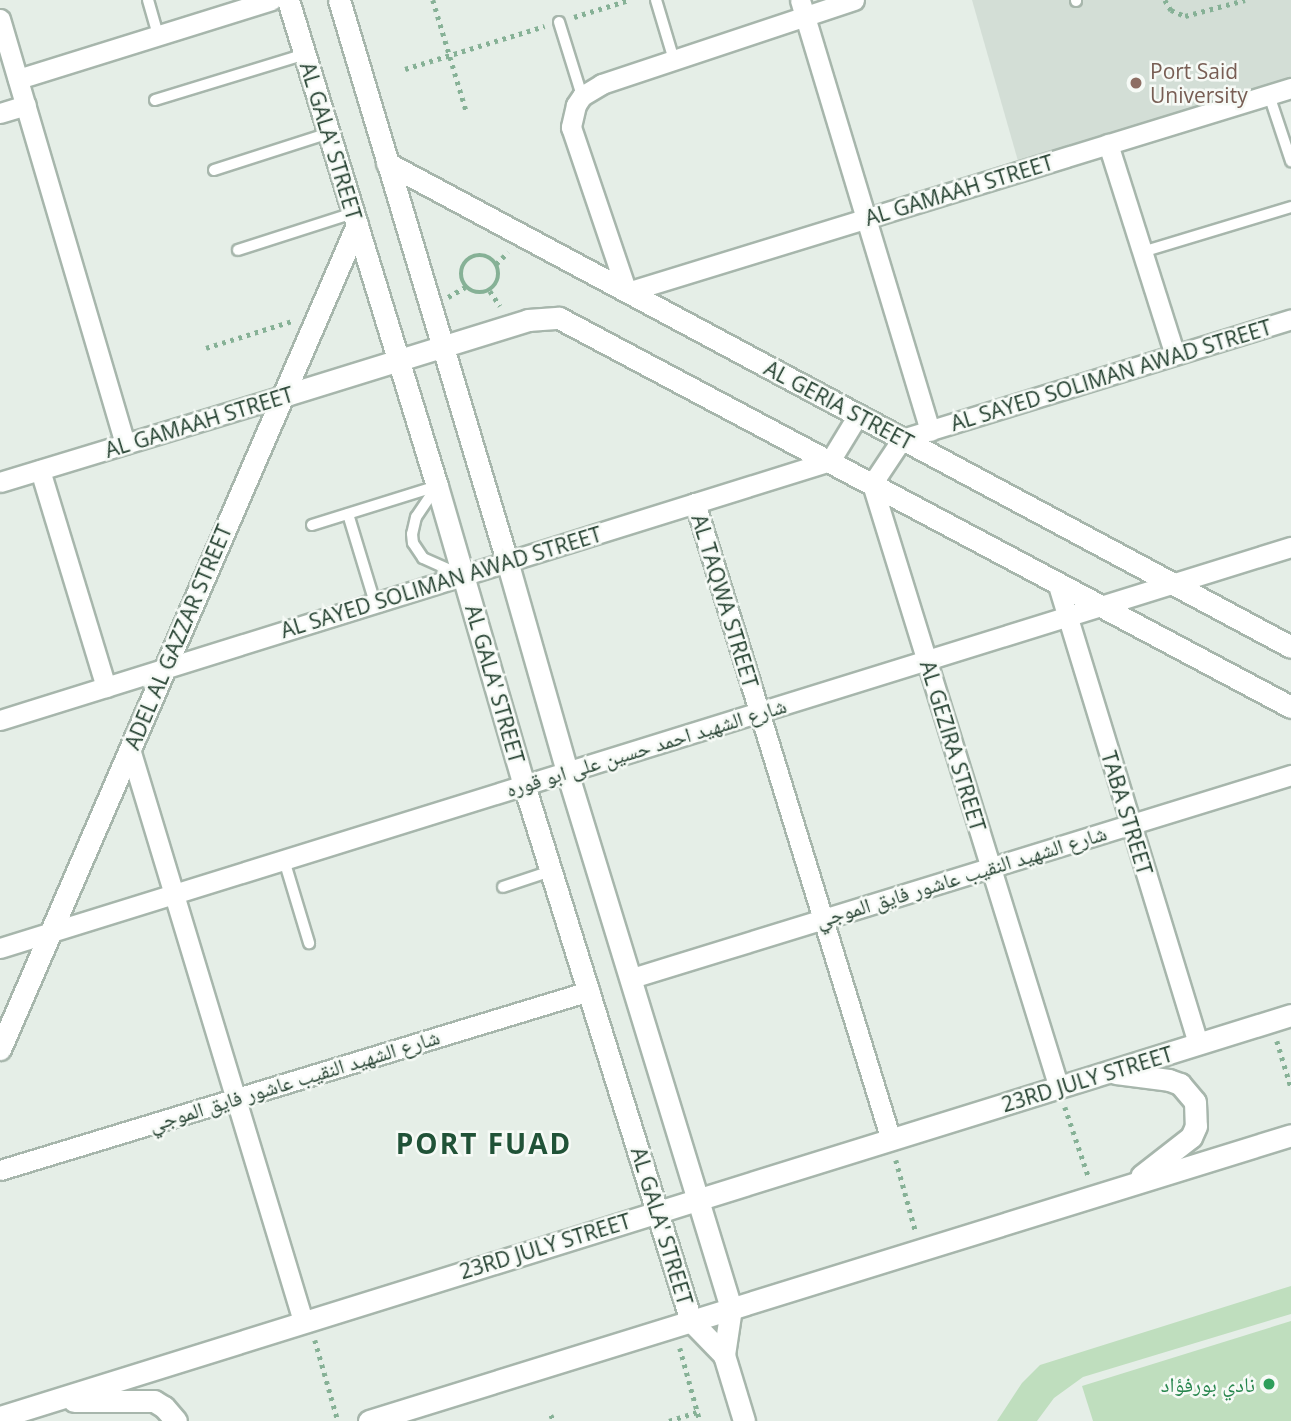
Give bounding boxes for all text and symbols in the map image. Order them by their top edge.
place label: Port Said University [1150,58,1248,108]
street label: AL GALA' STREET [295,59,367,223]
marker: Port Said University [1128,75,1144,91]
street label: AL GAMAAH STREET [862,149,1056,231]
street label: AL SAYED SOLIMAN AWAD STREET [947,314,1275,436]
street label: AL GERIA STREET [760,355,918,455]
street label: AL GAMAAH STREET [102,381,296,463]
street label: AL TAQWA STREET [687,511,763,691]
street label: ADEL AL GAZZAR STREET [119,521,237,753]
street label: AL SAYED SOLIMAN AWAD STREET [277,521,605,643]
street label: AL GALA' STREET [460,602,530,766]
street label: AL GEZIRA STREET [915,658,991,834]
street label: شارع الشهيد احمد حسين على ابو قوره [503,692,789,802]
street label: TABA STREET [1096,748,1158,878]
street label: شارع الشهيد النقيب عاشور فايق الموجي [813,820,1109,932]
street label: شارع الشهيد النقيب عاشور فايق الموجي [146,1024,442,1136]
street label: 23RD JULY STREET [998,1041,1176,1117]
district label: PORT FUAD [397,1126,571,1160]
street label: AL GALA' STREET [626,1144,698,1308]
street label: 23RD JULY STREET [456,1208,634,1284]
place label: نادي بورفؤاد [1161,1371,1255,1397]
marker: نادي بورفؤاد [1261,1376,1277,1392]

